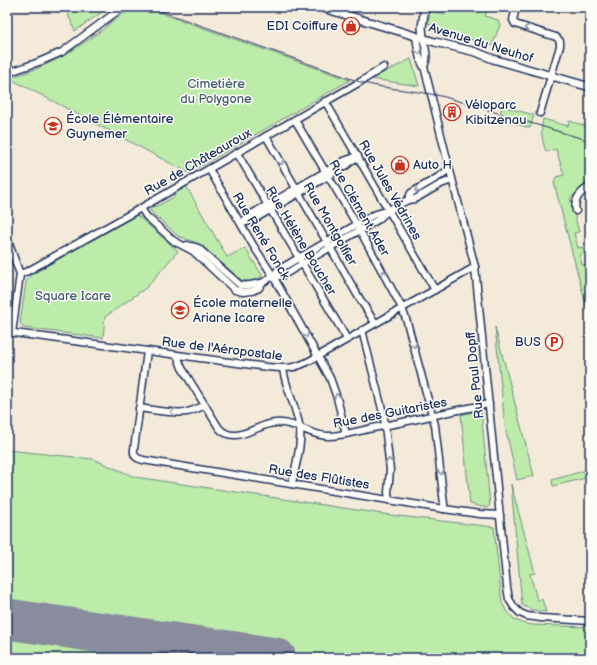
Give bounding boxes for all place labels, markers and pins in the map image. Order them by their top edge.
shop icon: EDI Coiffure [341,16,361,36]
place label: EDI Coiffure [267,18,338,34]
place label: Véloparc Kibitzenau [465,97,526,128]
building icon: Véloparc Kibitzenau [442,102,462,122]
place label: École Élémentaire Guynemer [66,111,174,142]
school or university icon: École Élémentaire Guynemer [43,116,63,136]
shop icon: Auto H [390,155,410,175]
place label: Auto H [413,157,452,173]
place label: École maternelle Ariane Icare [193,295,292,326]
school or university icon: École maternelle Ariane Icare [170,300,190,320]
parking icon: BUS [544,332,564,352]
place label: BUS [515,334,541,350]

